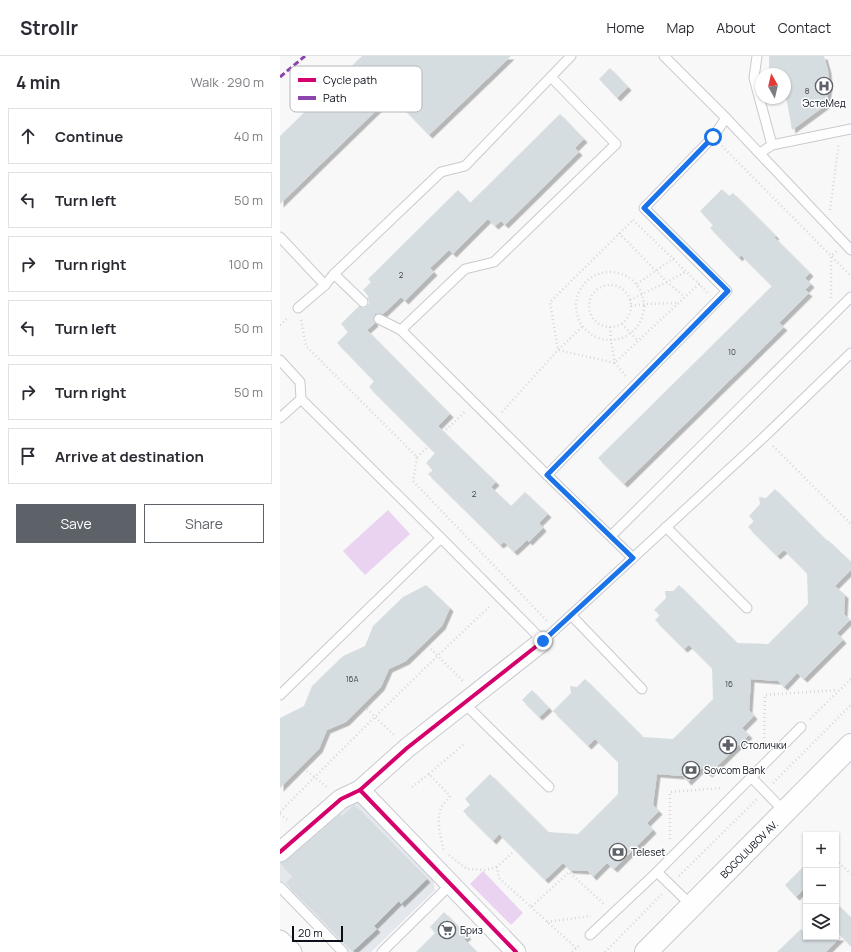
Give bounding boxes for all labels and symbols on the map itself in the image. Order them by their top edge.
legend [290,66,422,112]
north arrow [755,68,791,104]
text: Cycle path [323,72,377,87]
hospital icon: ЭстеМед [814,76,834,96]
house number: 8 [805,85,810,96]
text: Path [323,90,346,105]
place label: ЭстеМед [802,96,846,110]
route start [704,128,722,146]
house number: 2 [399,269,404,280]
house number: 10 [728,346,736,357]
house number: 2 [472,488,477,499]
route end [534,632,552,650]
house number: 16А [345,673,359,684]
house number: 16 [725,678,733,689]
pharmacy icon: Столички [718,735,738,755]
place label: Столички [741,738,787,752]
bank icon: Sovcom Bank [681,760,701,780]
place label: Sovcom Bank [704,763,766,777]
street label: BOGOLIUBOV AV. [717,817,781,881]
bank icon: Teleset [608,842,628,862]
place label: Teleset [631,845,665,859]
supermarket icon: Бриз [437,920,457,940]
place label: Бриз [460,923,483,937]
scale bar [292,924,343,943]

